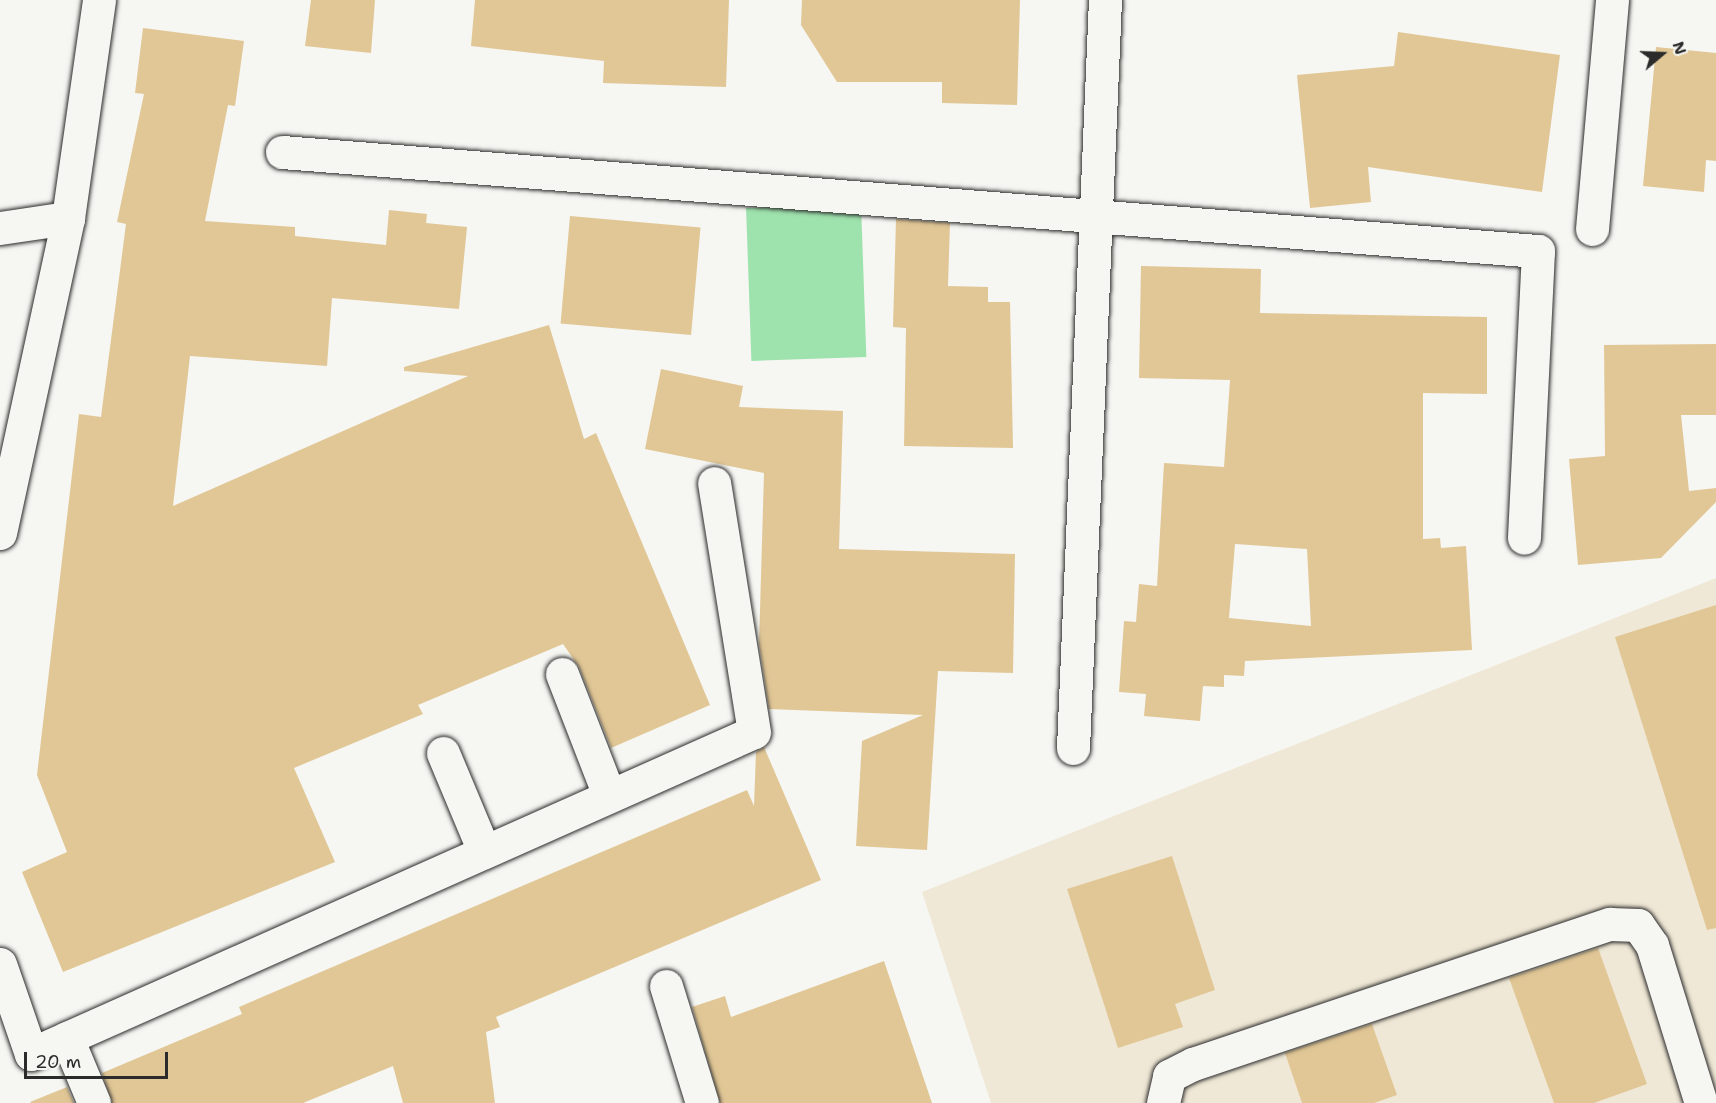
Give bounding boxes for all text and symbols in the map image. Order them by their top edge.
north arrow [1632,24,1692,84]
text: N [1667,39,1691,57]
scale bar [27,1040,171,1078]
text: 20 m [35,1050,81,1074]

